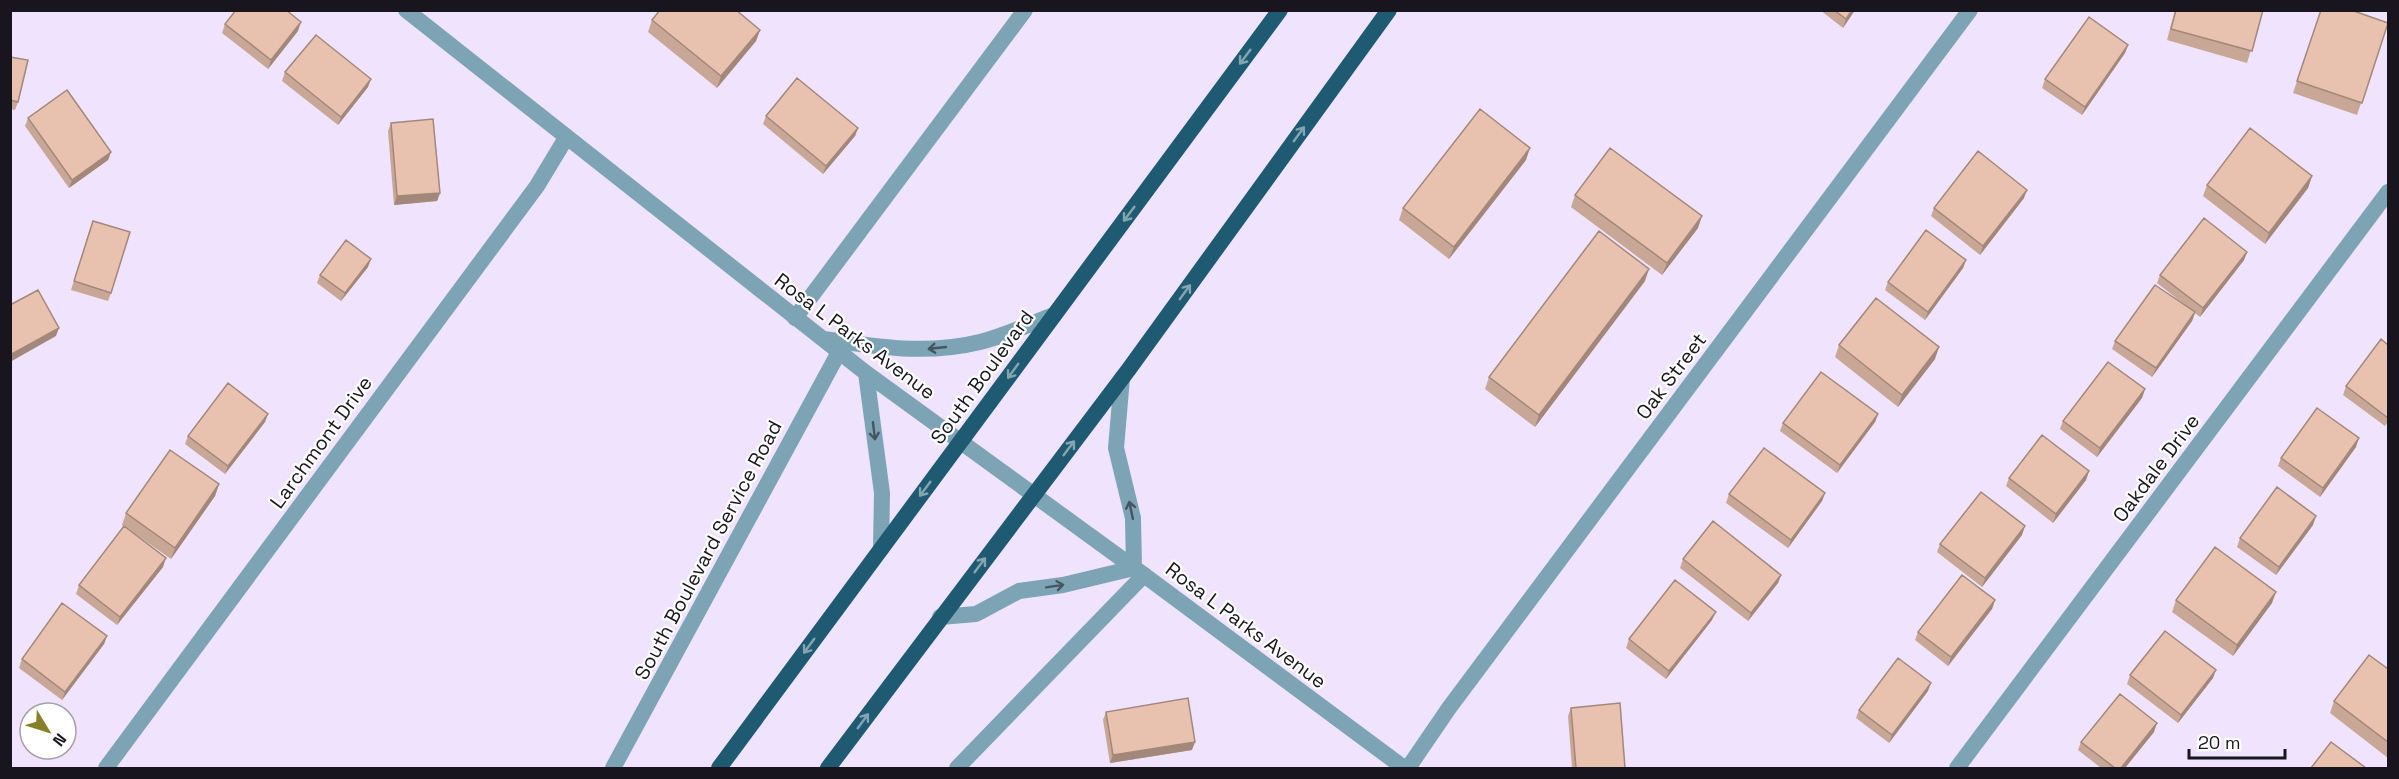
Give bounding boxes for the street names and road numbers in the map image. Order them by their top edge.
street label: Rosa L Parks Avenue [769,267,941,405]
street label: South Boulevard [925,305,1039,449]
street label: Oak Street [1630,327,1712,425]
street label: Larchmont Drive [264,371,378,513]
street label: Oakdale Drive [2107,409,2205,527]
street label: South Boulevard Service Road [628,416,788,684]
street label: Rosa L Parks Avenue [1160,556,1332,694]

